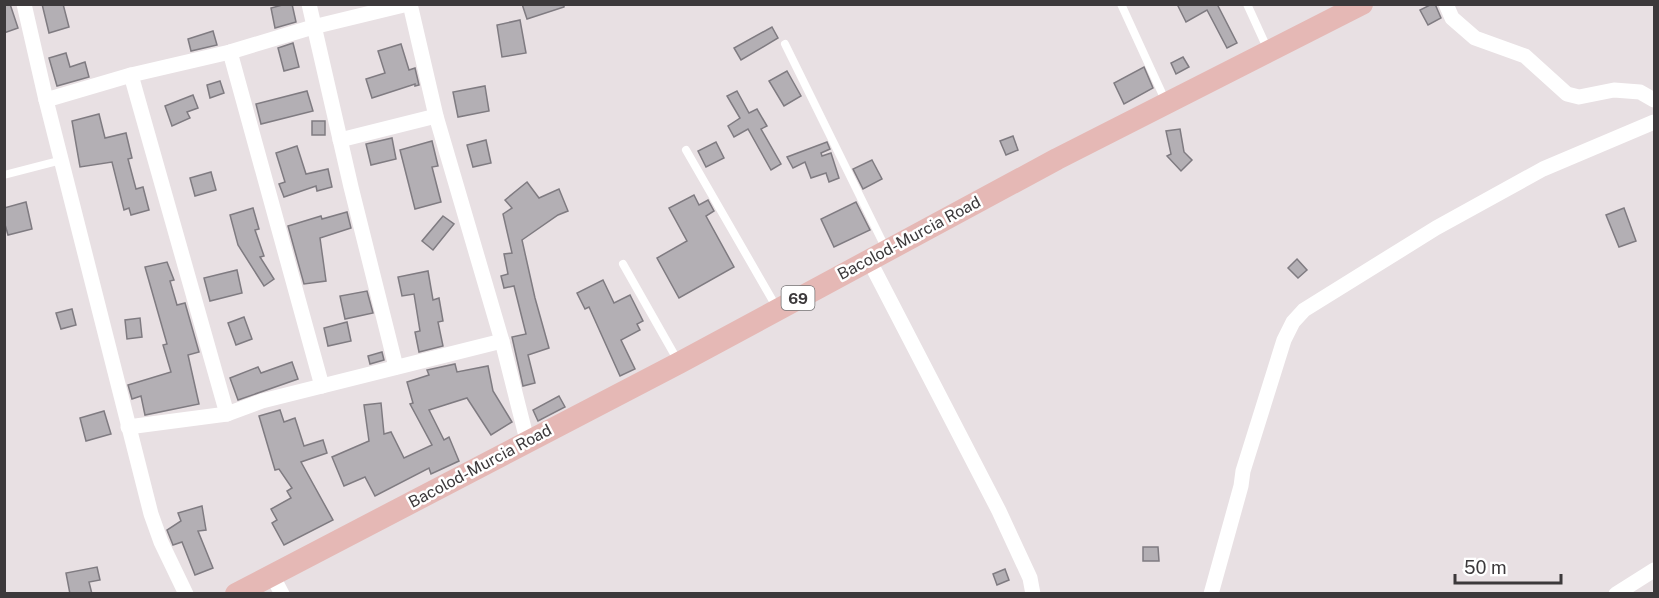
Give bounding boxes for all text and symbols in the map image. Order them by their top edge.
street label: Bacolod-Murcia Road [834,192,984,284]
road number: 69 [782,286,814,310]
street label: Bacolod-Murcia Road [405,420,555,512]
scale bar [1455,547,1562,585]
text: 50 m [1464,557,1507,578]

